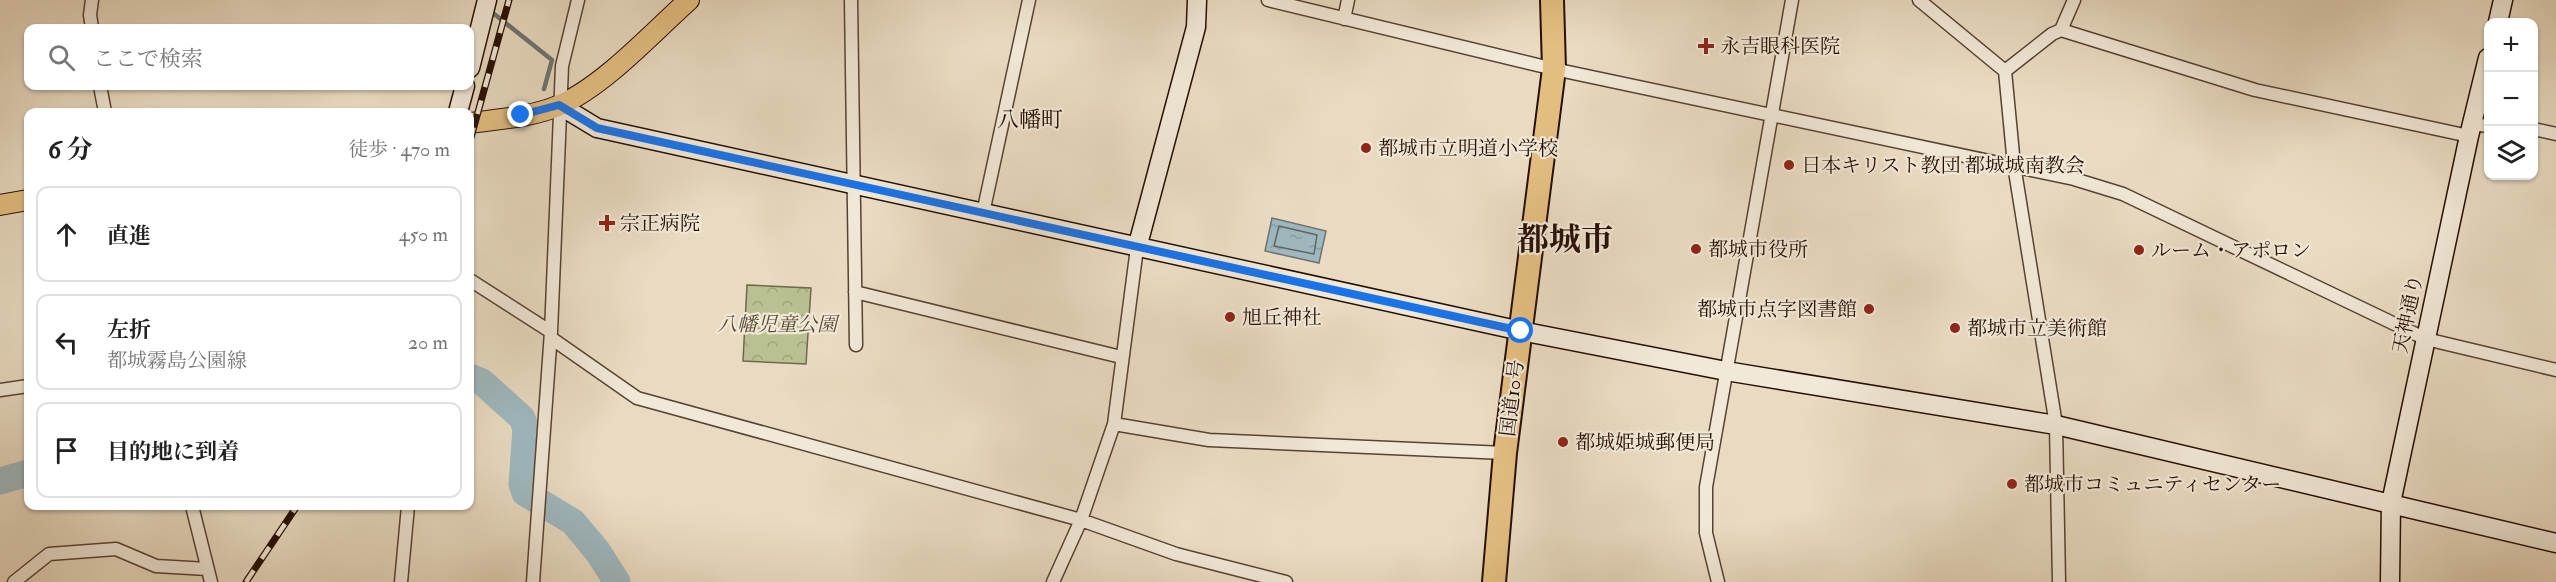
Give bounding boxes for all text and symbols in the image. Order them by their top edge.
map controls [2484,18,2538,180]
button: + [2484,18,2538,72]
search box [24,24,474,90]
place label: 永吉眼科医院 [1720,34,1840,59]
marker: 永吉眼科医院 [1697,37,1715,55]
icon: search [45,41,78,74]
text: ここで検索 [93,45,203,73]
button: − [2484,72,2538,126]
route end [507,101,533,127]
district label: 八幡町 [997,106,1063,134]
button: layers [2484,126,2538,180]
text: 6 分 [48,134,93,166]
place label: 都城市立明道小学校 [1378,136,1558,161]
text: 徒歩 · 470 m [348,137,450,162]
marker: 都城市立明道小学校 [1359,141,1373,155]
place label: 日本キリスト教団 都城城南教会 [1801,153,2085,178]
marker: 日本キリスト教団 都城城南教会 [1782,158,1796,172]
place label: 宗正病院 [620,211,700,236]
marker: 宗正病院 [598,214,616,232]
icon: ahead [50,218,83,251]
district label: 都城市 [1517,220,1613,260]
text: 直進 [107,222,151,250]
text: 450 m [399,222,448,247]
place label: 都城市役所 [1708,237,1808,262]
place label: ルーム・アポロン [2151,238,2311,263]
marker: 都城市役所 [1689,242,1703,256]
marker: ルーム・アポロン [2132,243,2146,257]
street label: 天神通り [2387,272,2429,356]
place label: 都城市点字図書館 [1697,297,1857,322]
marker: 都城市点字図書館 [1862,302,1876,316]
place label: 旭丘神社 [1242,305,1322,330]
marker: 旭丘神社 [1223,310,1237,324]
park label: 八幡児童公園 [717,312,840,337]
text: 左折 [107,316,151,344]
place label: 都城市立美術館 [1967,316,2107,341]
route start [1507,317,1533,343]
marker: 都城市立美術館 [1948,321,1962,335]
icon: left [50,326,83,359]
text: 20 m [408,330,448,355]
text: 都城霧島公園線 [107,348,247,373]
street label: 国道10号 [1495,358,1529,438]
place label: 都城姫城郵便局 [1575,430,1715,455]
icon: arrive [50,434,83,467]
marker: 都城姫城郵便局 [1556,435,1570,449]
text: 目的地に到着 [107,438,239,466]
place label: 都城市コミュニティセンター [2024,472,2281,497]
marker: 都城市コミュニティセンター [2005,477,2019,491]

